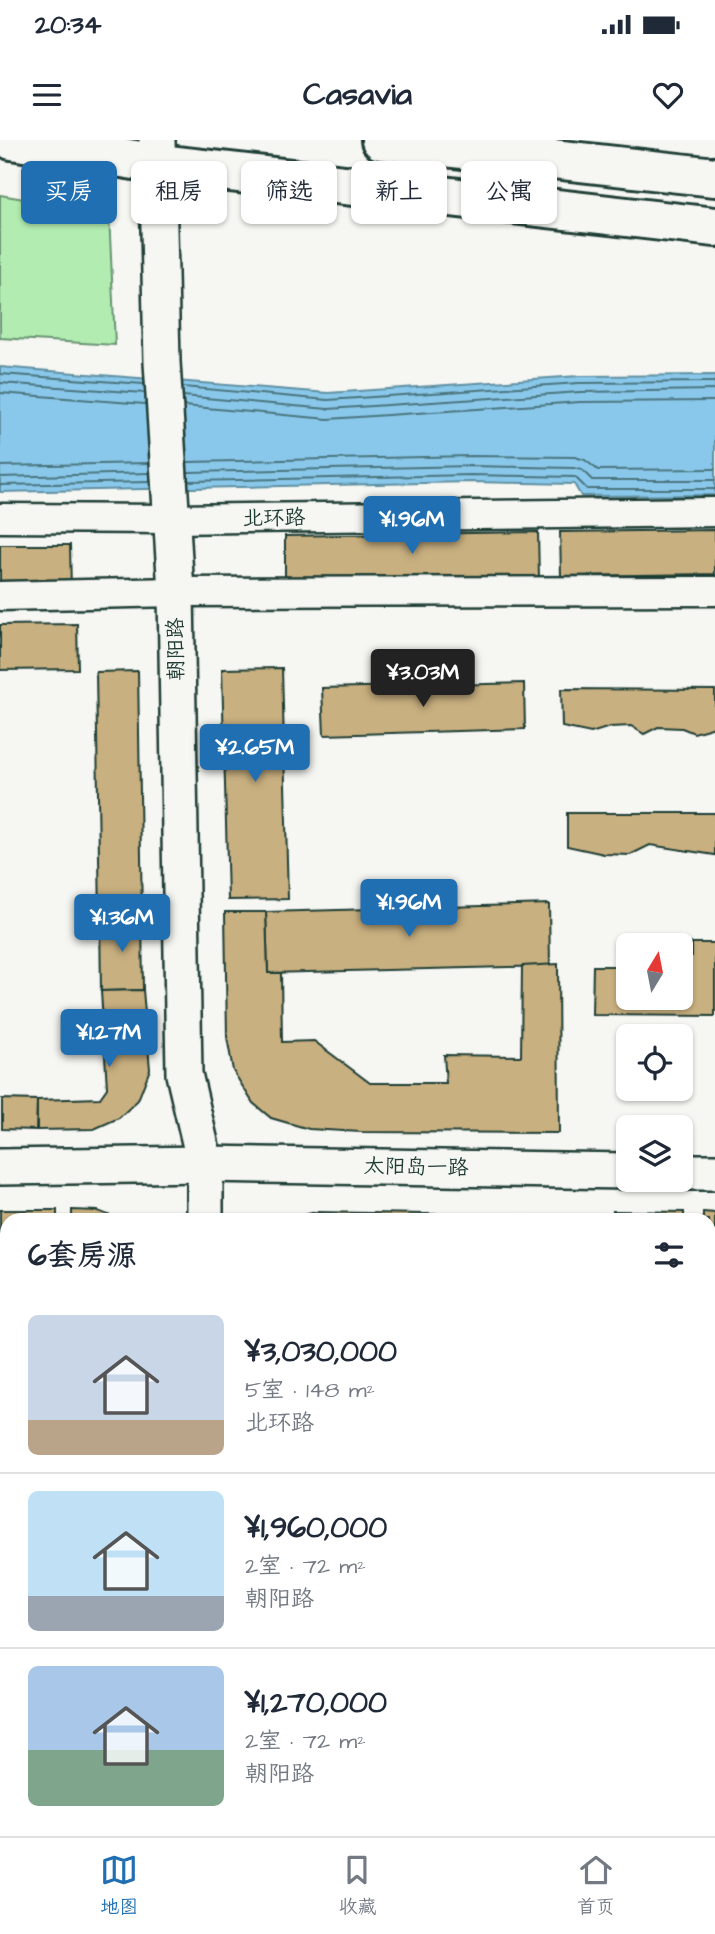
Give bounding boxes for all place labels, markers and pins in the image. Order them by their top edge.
pin: ¥1.96M [355,496,469,556]
pin: ¥3.03M [366,650,480,709]
pin: ¥2.65M [198,724,312,784]
pin: ¥1.96M [352,880,466,939]
pin: ¥1.36M [65,894,179,954]
pin: ¥1.27M [52,1010,166,1069]

